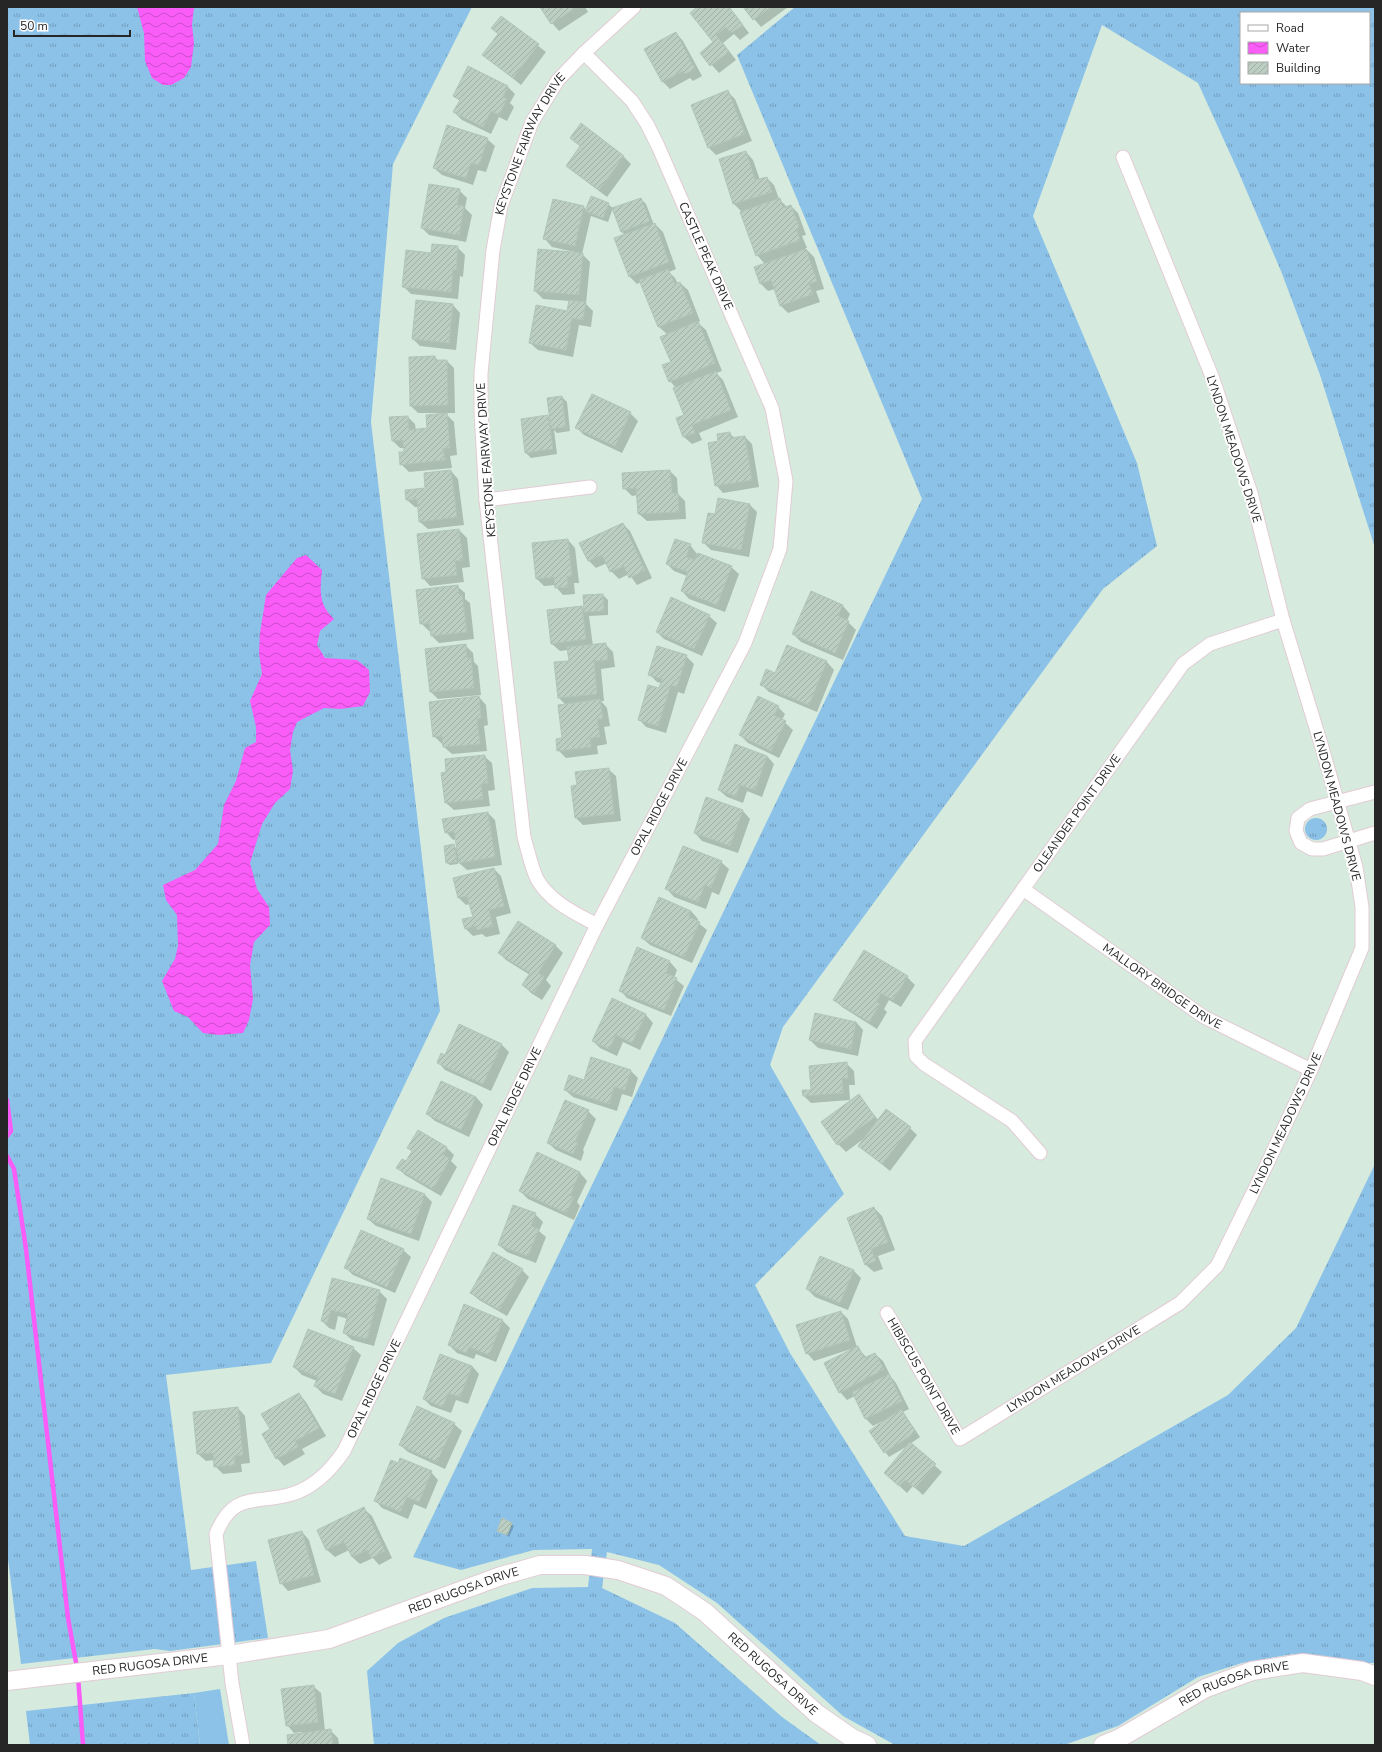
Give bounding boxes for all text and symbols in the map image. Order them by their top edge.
scale bar [14,12,130,38]
legend [1240,12,1370,84]
text: 50 m [20,18,48,34]
text: Road [1276,20,1304,36]
text: Water [1276,40,1310,56]
text: Building [1276,60,1321,76]
street label: KEYSTONE FAIRWAY DRIVE [492,69,569,216]
street label: CASTLE PEAK DRIVE [675,199,737,313]
street label: LYNDON MEADOWS DRIVE [1203,373,1265,525]
street label: KEYSTONE FAIRWAY DRIVE [473,382,499,538]
street label: LYNDON MEADOWS DRIVE [1309,730,1365,882]
street label: OLEANDER POINT DRIVE [1029,751,1124,876]
street label: OPAL RIDGE DRIVE [627,755,691,859]
street label: MALLORY BRIDGE DRIVE [1099,940,1225,1033]
street label: OPAL RIDGE DRIVE [484,1044,545,1149]
street label: LYNDON MEADOWS DRIVE [1246,1050,1325,1196]
street label: HIBISCUS POINT DRIVE [883,1315,964,1437]
street label: LYNDON MEADOWS DRIVE [1004,1322,1143,1416]
street label: OPAL RIDGE DRIVE [343,1336,405,1441]
street label: RED RUGOSA DRIVE [406,1563,521,1617]
street label: RED RUGOSA DRIVE [724,1629,821,1719]
street label: RED RUGOSA DRIVE [91,1650,209,1679]
street label: RED RUGOSA DRIVE [1176,1657,1290,1710]

